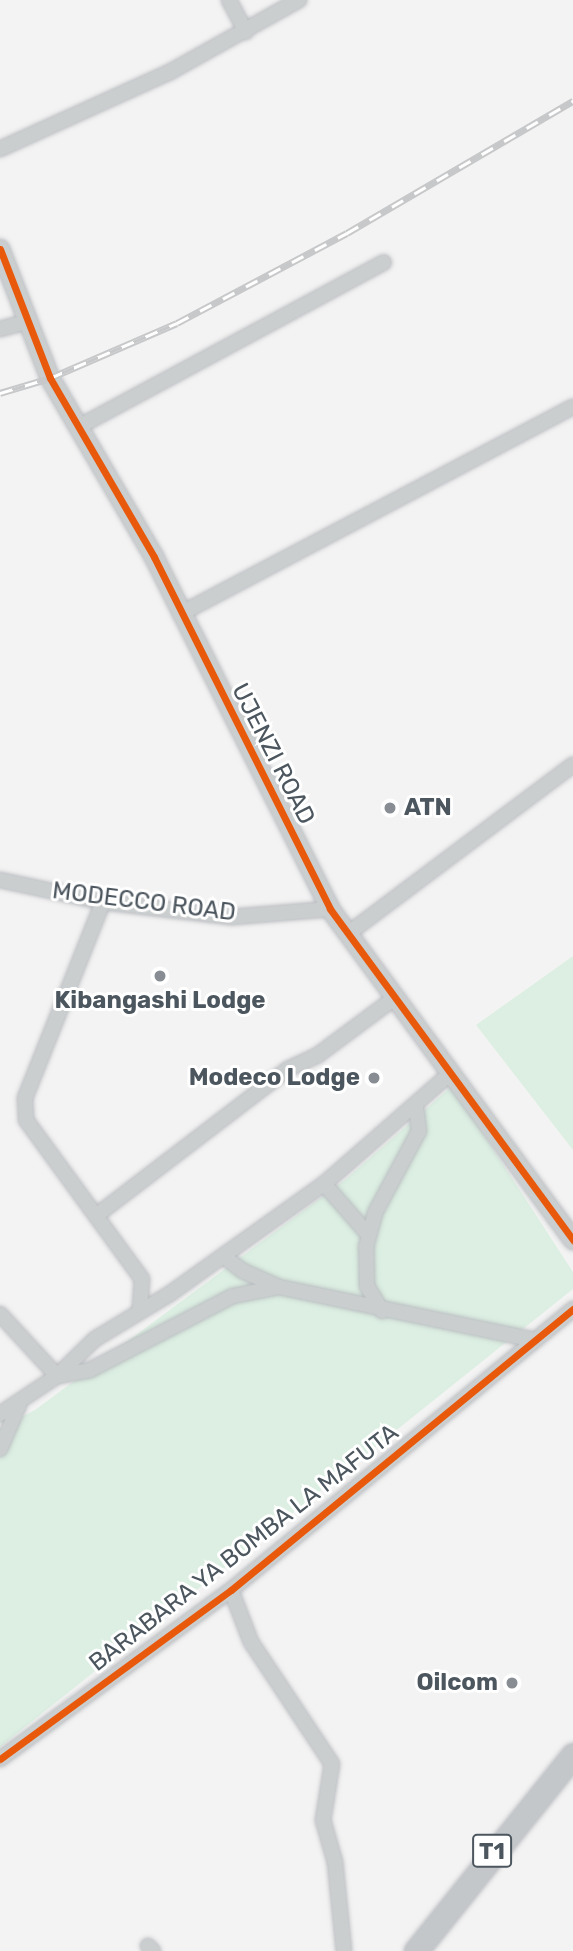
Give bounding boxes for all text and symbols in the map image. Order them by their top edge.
street label: UJENZI ROAD [225,679,321,829]
place label: ATN [404,794,452,822]
marker: ATN [382,800,398,816]
street label: MODECCO ROAD [51,876,237,928]
marker: Kibangashi Lodge [152,968,168,984]
place label: Kibangashi Lodge [54,987,266,1015]
place label: Modeco Lodge [189,1064,360,1092]
marker: Modeco Lodge [366,1070,382,1086]
street label: BARABARA YA BOMBA LA MAFUTA [82,1417,406,1679]
place label: Oilcom [416,1669,498,1697]
marker: Oilcom [504,1675,520,1691]
road number: T1 [471,1832,513,1870]

